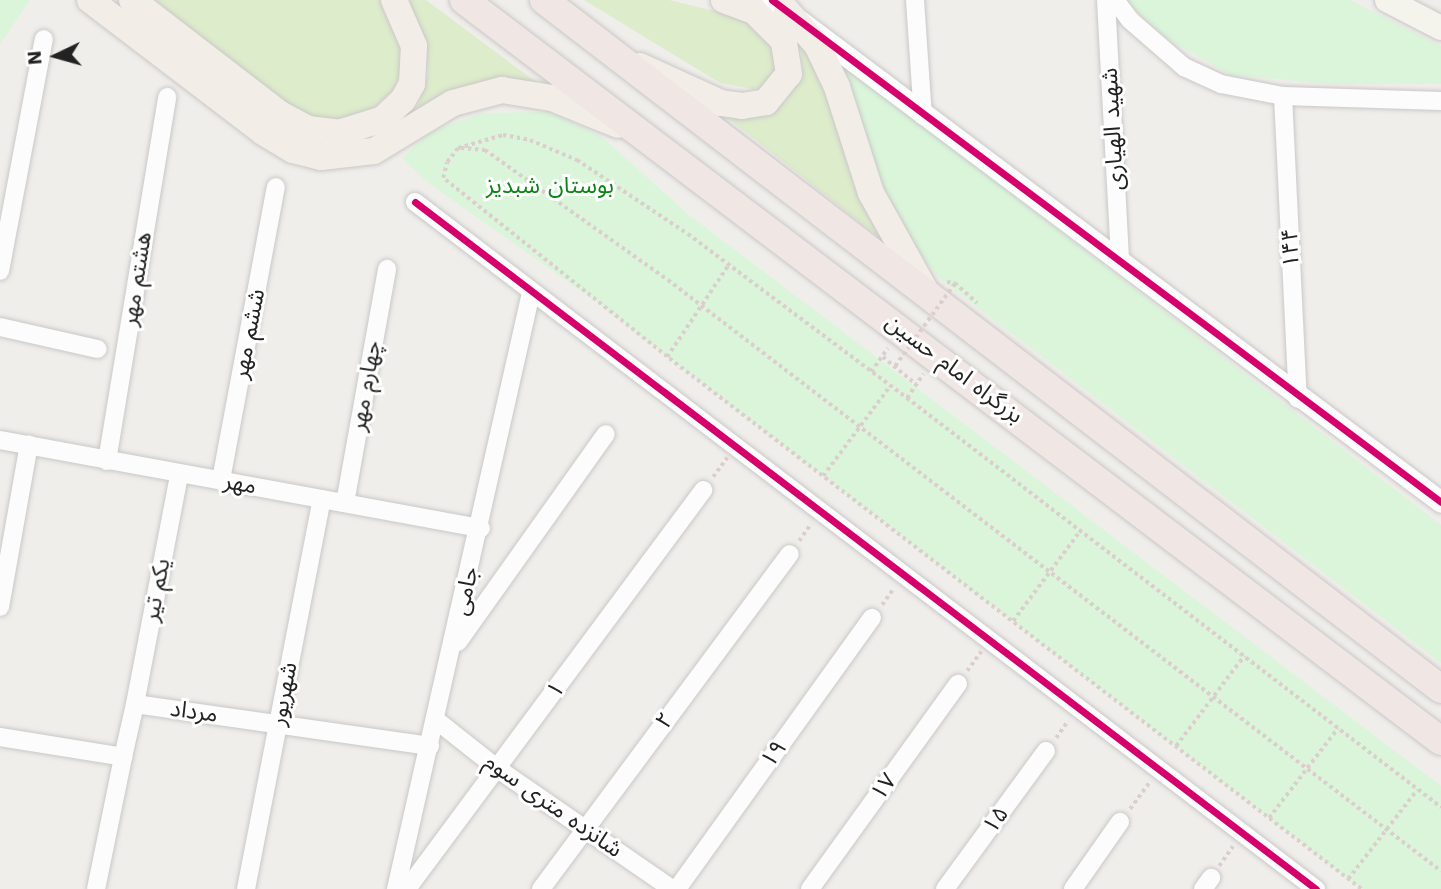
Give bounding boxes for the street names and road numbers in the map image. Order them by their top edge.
street label: شهید الهیاری [1096,67,1130,191]
street label: ۱۴۴ [1276,228,1306,268]
street label: هشتم مهر [116,230,158,328]
street label: ششم مهر [227,287,271,381]
street label: بزرگراه امام حسین [880,308,1028,430]
street label: چهارم مهر [344,339,388,433]
street label: مهر [221,468,259,500]
street label: یکم تیر [137,556,177,624]
street label: جامی [447,564,485,618]
street label: شهریور [264,660,304,728]
street label: ۱ [541,677,571,703]
street label: مرداد [168,695,220,729]
street label: ۲ [650,707,680,735]
street label: ۱۹ [755,735,793,773]
street label: شانزده متری سوم [479,748,627,864]
street label: ۱۷ [865,768,903,806]
street label: ۱۵ [977,801,1015,839]

